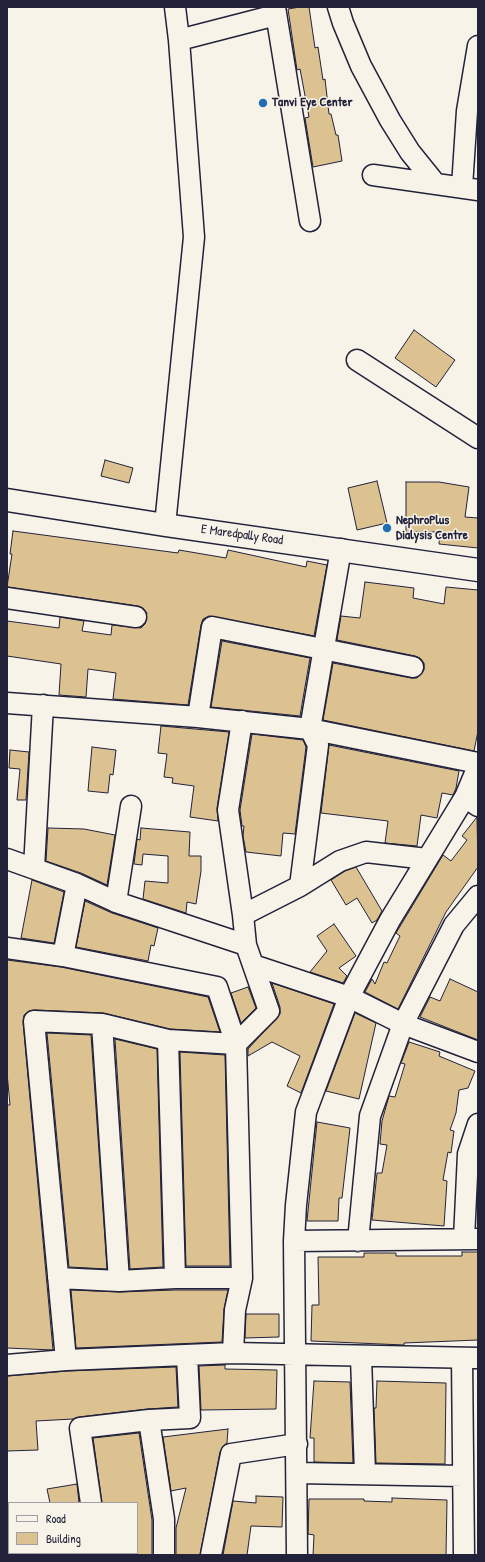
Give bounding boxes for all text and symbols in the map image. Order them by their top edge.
place label: Tanvi Eye Center [272,95,352,111]
marker: Tanvi Eye Center [257,97,269,109]
place label: NephroPlus Dialysis Centre [396,513,468,544]
street label: E Maredpally Road [200,522,284,548]
marker: NephroPlus Dialysis Centre [381,522,393,534]
legend [8,1502,138,1554]
text: Road [46,1510,66,1527]
text: Building [46,1530,81,1547]

